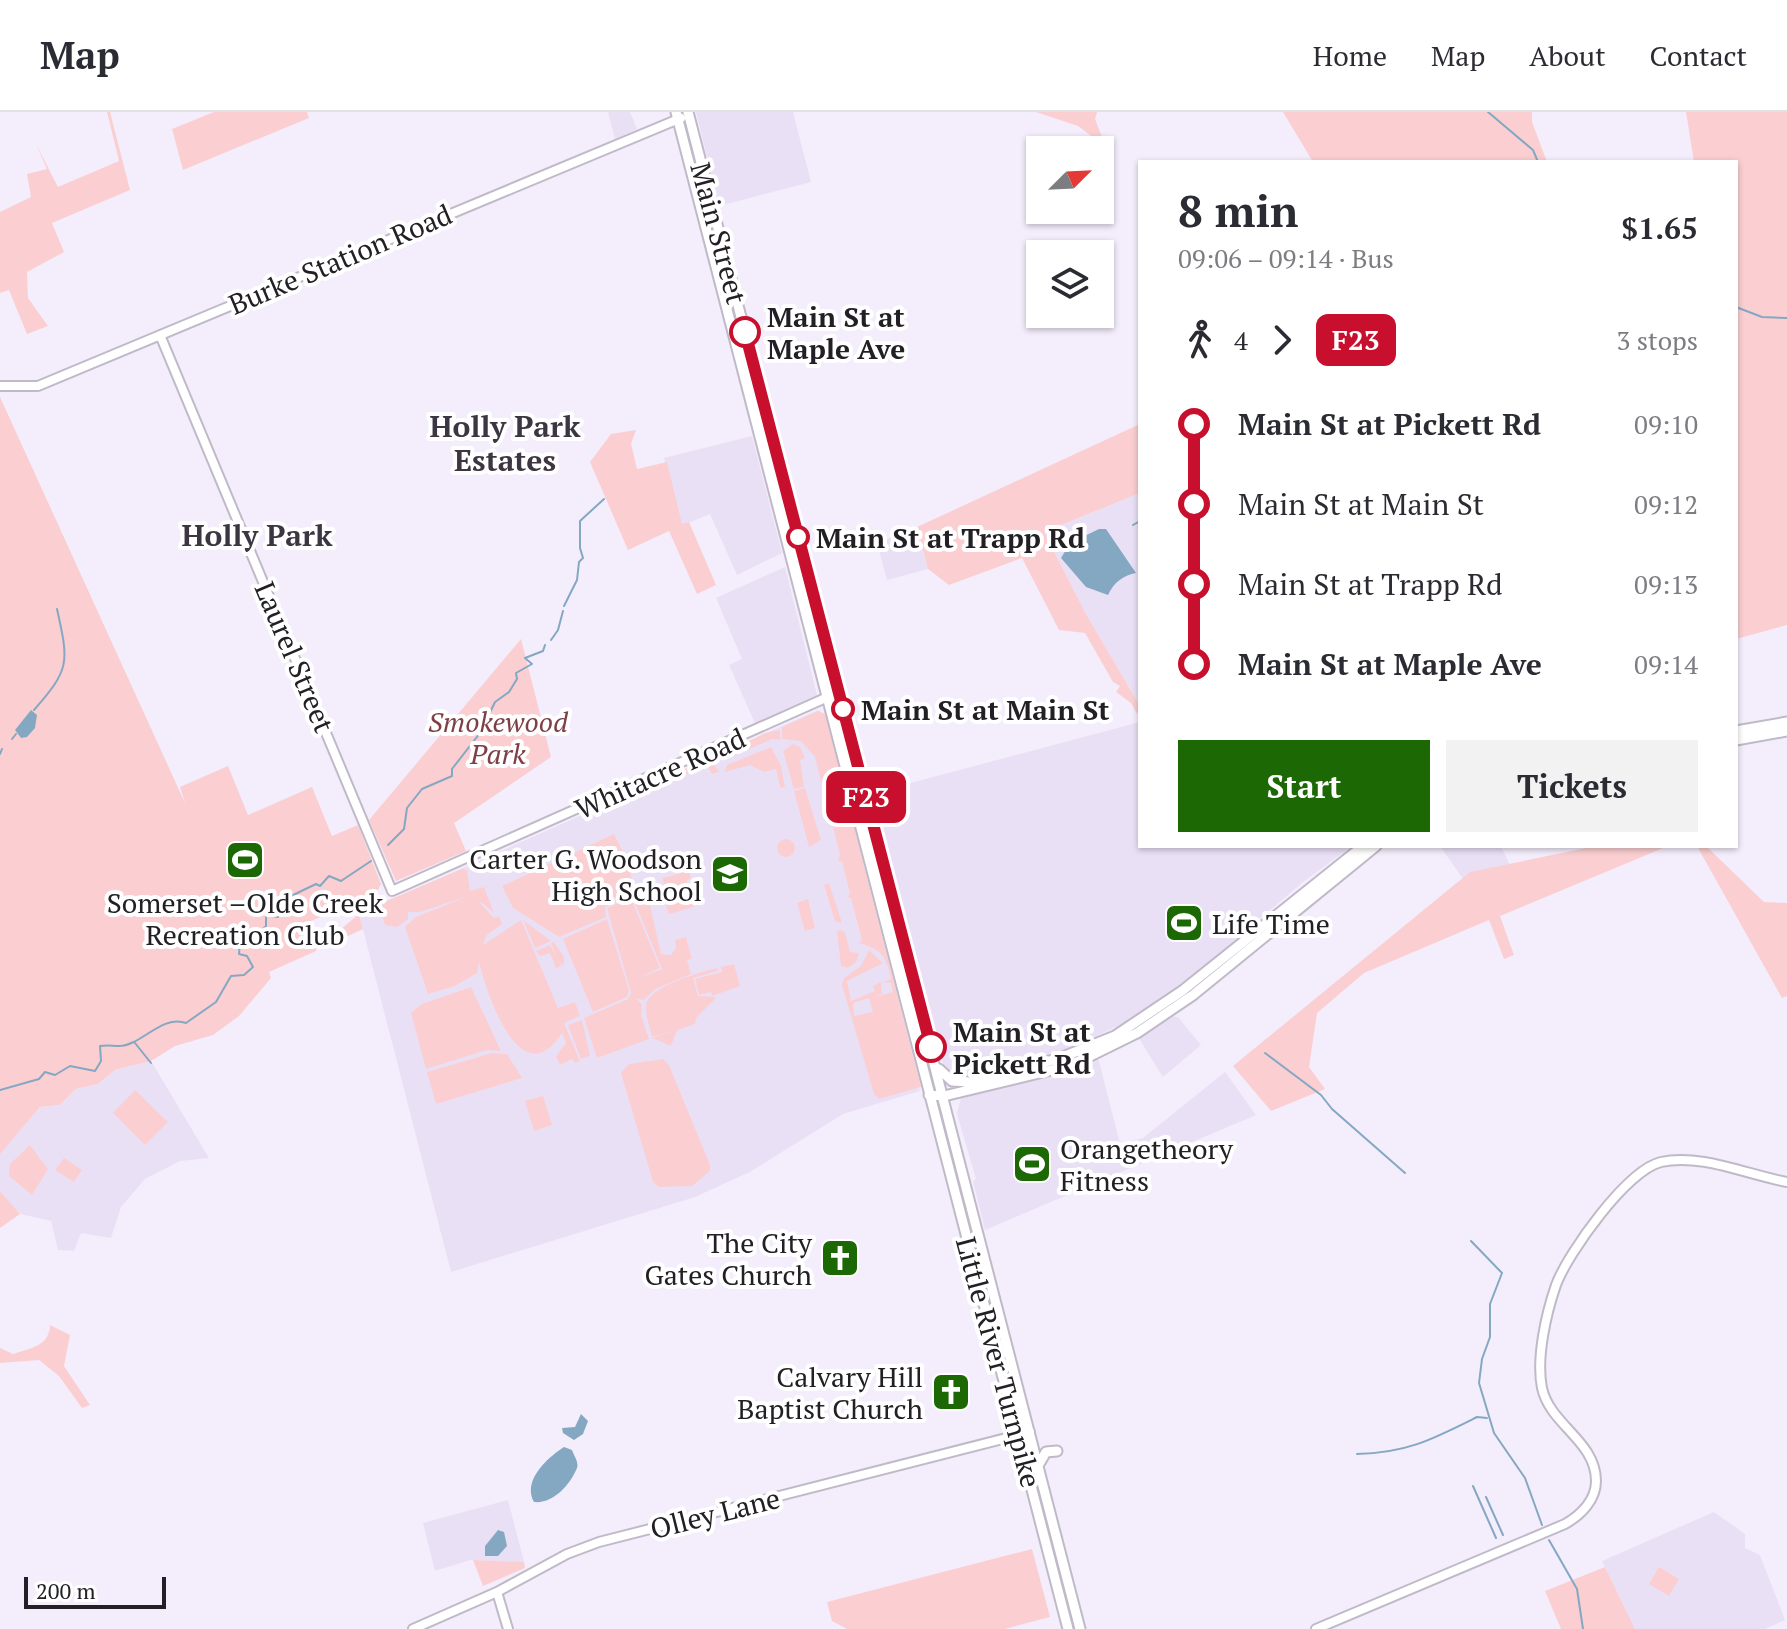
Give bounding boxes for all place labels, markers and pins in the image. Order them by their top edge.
place label: Main St at Maple Ave [767,298,905,367]
marker: Main St at Maple Ave [730,317,760,347]
place label: Main St at Trapp Rd [816,519,1085,556]
marker: Main St at Trapp Rd [787,526,809,548]
place label: Main St at Main St [861,691,1110,728]
marker: Main St at Main St [832,698,854,720]
sports icon: Somerset –Olde Creek Recreation Club [224,839,266,881]
place label: Carter G. Woodson High School [469,840,702,909]
school or university icon: Carter G. Woodson High School [709,853,751,895]
place label: Somerset –Olde Creek Recreation Club [107,884,384,953]
sports icon: Life Time [1163,902,1205,944]
place label: Life Time [1212,905,1330,942]
place label: Main St at Pickett Rd [953,1013,1091,1082]
marker: Main St at Pickett Rd [916,1032,946,1062]
place label: Orangetheory Fitness [1060,1130,1234,1199]
sports icon: Orangetheory Fitness [1011,1143,1053,1185]
place label: The City Gates Church [644,1224,813,1293]
church icon: The City Gates Church [819,1237,861,1279]
place label: Calvary Hill Baptist Church [737,1358,923,1427]
church icon: Calvary Hill Baptist Church [930,1371,972,1413]

